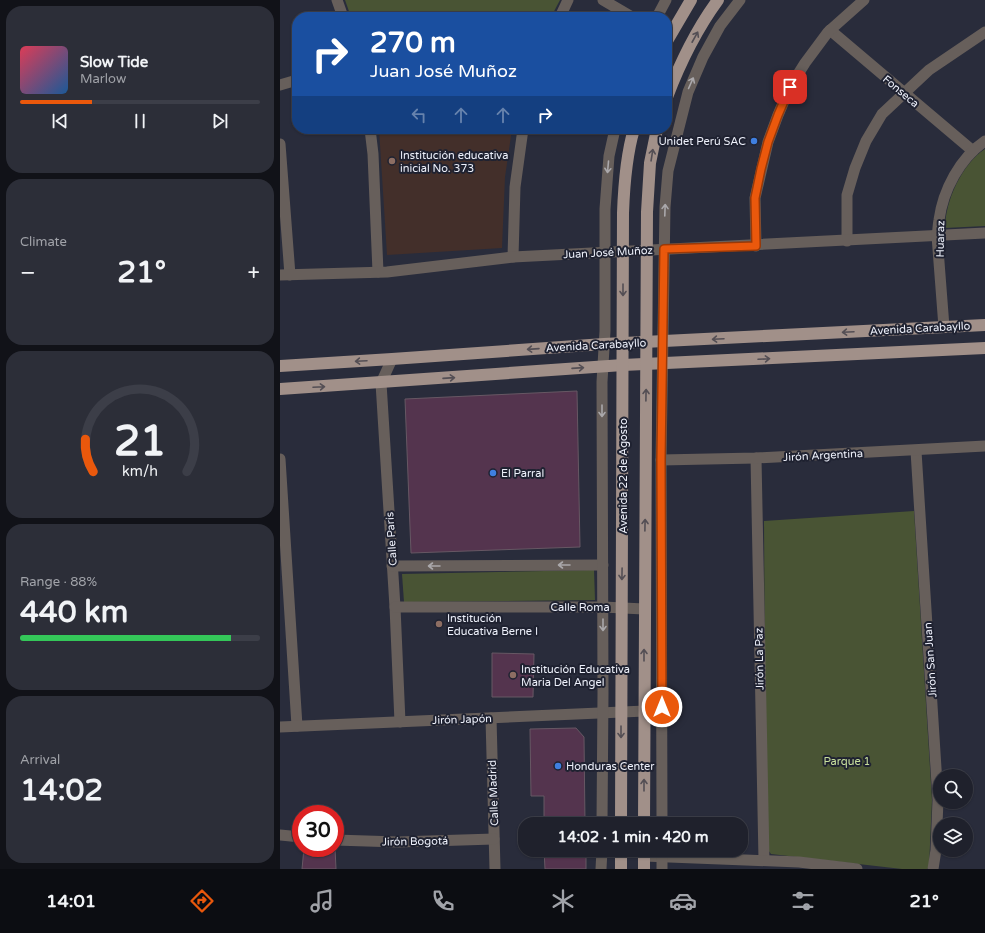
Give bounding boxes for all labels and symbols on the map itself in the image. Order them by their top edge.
one-way arrow [692,31,699,43]
pin [773,70,807,104]
street label: Fonseca [880,73,921,110]
one-way arrow [688,78,695,90]
place label: Unidet Perú SAC [658,135,746,148]
marker: Unidet Perú SAC [749,136,759,146]
place label: Institución educativa inicial No. 373 [400,149,508,175]
one-way arrow [648,149,656,162]
marker: Institución educativa inicial No. 373 [387,156,397,166]
one-way arrow [605,160,612,173]
one-way arrow [661,204,669,217]
street label: Huaraz [934,220,947,258]
street label: Juan José Muñoz [563,244,654,261]
one-way arrow [619,283,627,296]
street label: Avenida Carabayllo [869,319,971,338]
one-way arrow [842,329,855,336]
one-way arrow [712,335,725,342]
street label: Avenida Carabayllo [545,336,647,355]
one-way arrow [527,346,540,353]
one-way arrow [757,355,770,363]
one-way arrow [355,358,368,365]
one-way arrow [571,365,584,372]
one-way arrow [442,374,455,381]
one-way arrow [312,383,325,390]
one-way arrow [642,389,650,402]
one-way arrow [598,404,606,417]
street label: Avenida 22 de Agosto [617,418,630,534]
street label: Jirón Argentina [783,447,863,464]
place label: El Parral [501,467,544,480]
marker: El Parral [488,468,498,478]
street label: Calle París [383,512,400,566]
one-way arrow [641,519,649,532]
one-way arrow [558,561,571,569]
one-way arrow [428,562,441,570]
one-way arrow [618,567,626,580]
street label: Calle Roma [550,601,610,614]
place label: Institución Educativa Berne I [447,612,538,638]
one-way arrow [599,618,607,631]
marker: Institución Educativa Berne I [434,619,444,629]
street label: Jirón San Juan [921,622,940,698]
street label: Jirón La Paz [752,627,767,690]
one-way arrow [640,649,648,662]
place label: Institución Educativa Maria Del Angel [521,663,630,689]
marker: Institución Educativa Maria Del Angel [508,670,518,680]
position arrow [641,686,683,728]
street label: Jirón Japón [432,712,492,727]
one-way arrow [617,725,625,738]
park label: Parque 1 [824,755,870,768]
street label: Calle Madrid [486,760,501,826]
place label: Honduras Center [566,760,655,773]
marker: Honduras Center [553,761,563,771]
one-way arrow [640,779,648,792]
speed limit sign: 30 [292,805,344,857]
street label: Jirón Bogotá [382,834,448,849]

